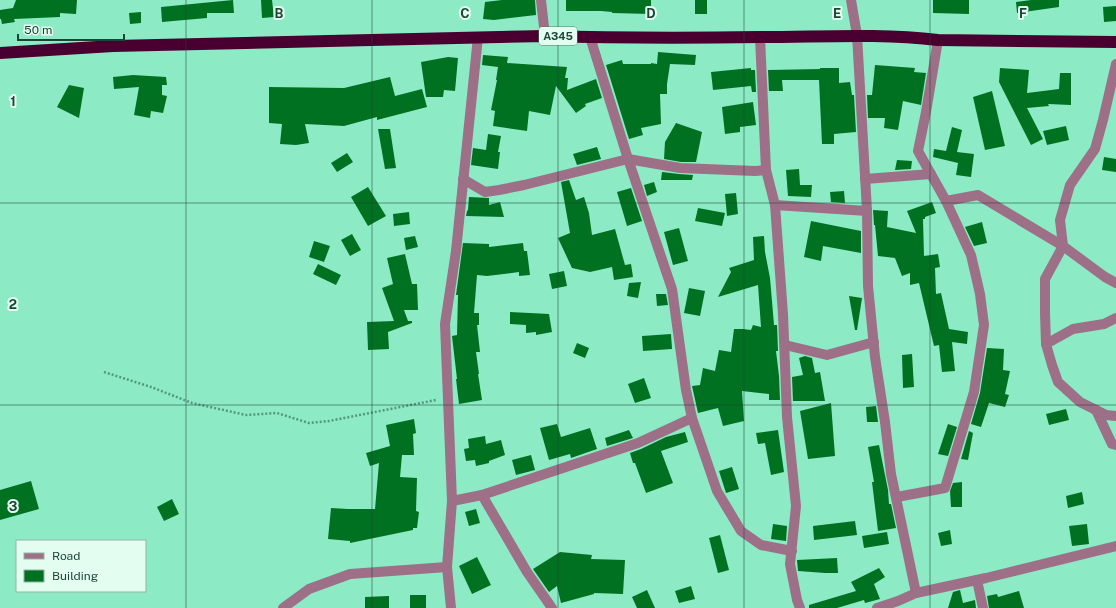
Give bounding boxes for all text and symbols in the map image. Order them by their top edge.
text: B [275,6,284,21]
text: C [460,6,470,21]
text: D [646,6,656,21]
text: E [833,6,841,21]
text: F [1019,6,1027,21]
scale bar [18,16,124,42]
text: 50 m [24,23,52,37]
road number: A345 [539,27,577,45]
text: 1 [10,94,16,109]
text: 2 [9,297,17,312]
text: 3 [9,499,18,514]
legend [16,540,146,592]
text: Road [52,549,80,563]
text: Building [52,569,98,583]

